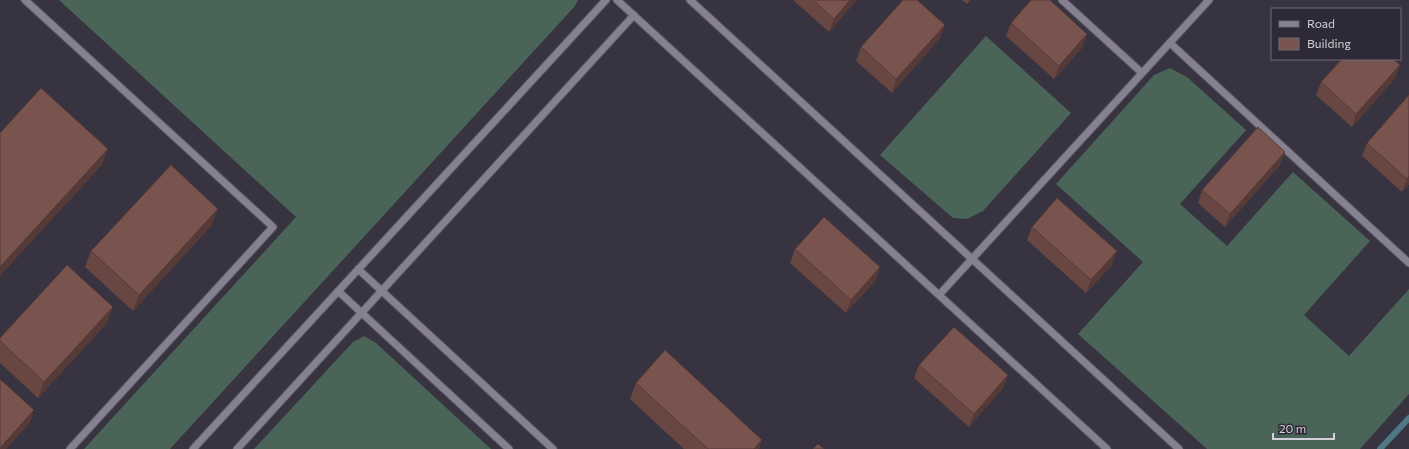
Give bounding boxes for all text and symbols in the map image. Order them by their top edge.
legend [1271,8,1401,60]
text: Road [1307,16,1335,30]
text: Building [1307,36,1351,50]
scale bar [1273,415,1334,441]
text: 20 m [1279,421,1306,435]

